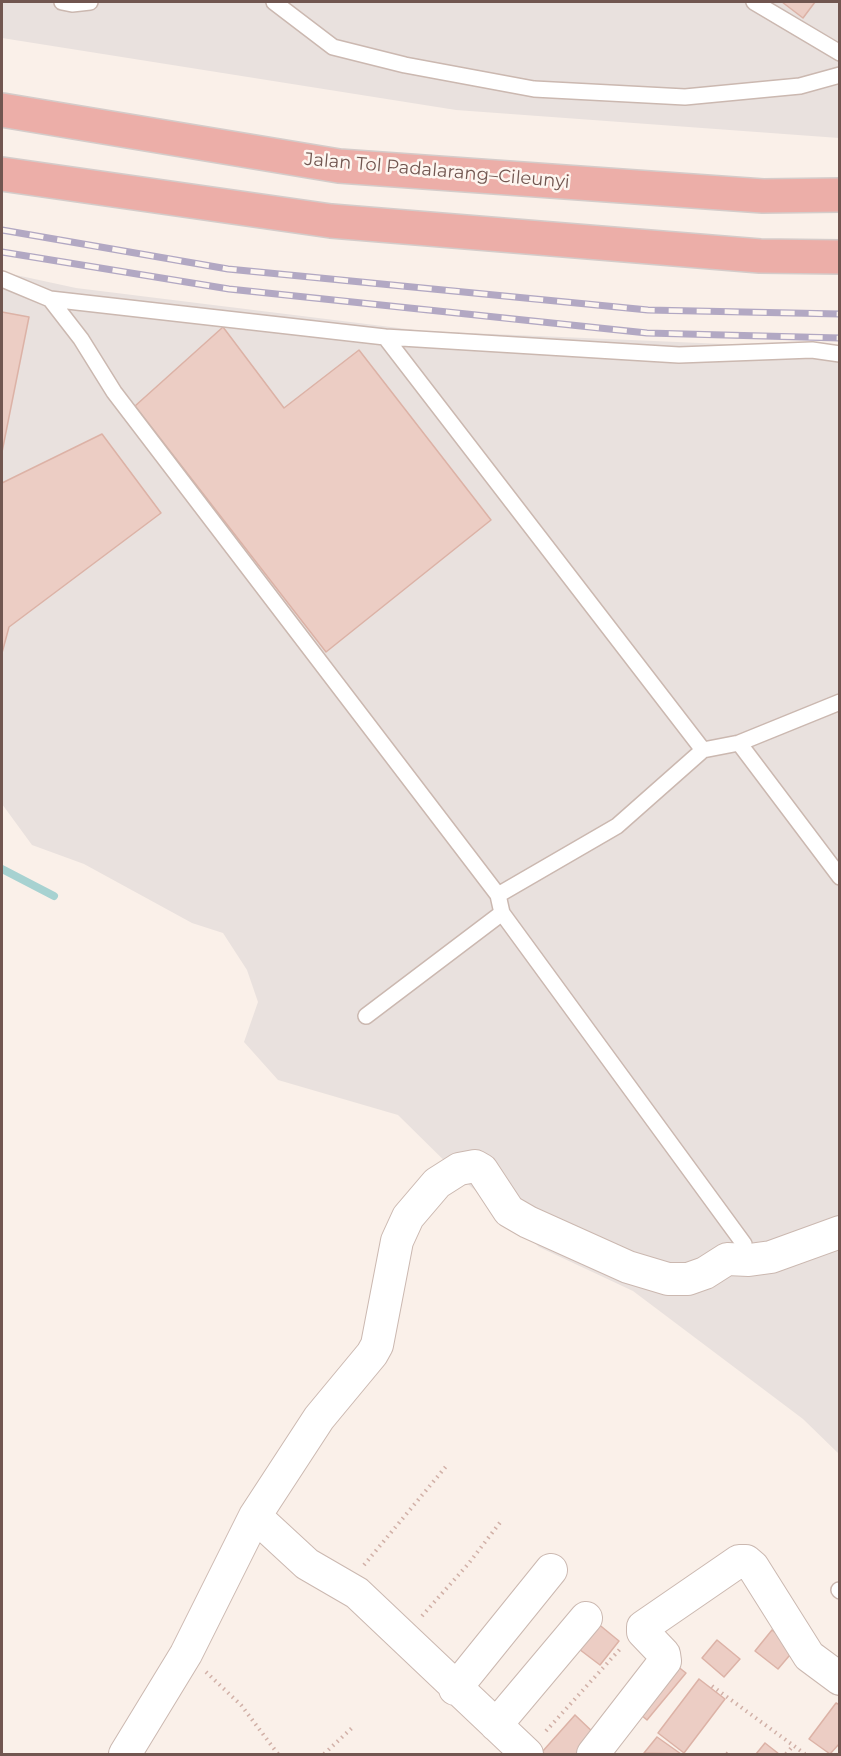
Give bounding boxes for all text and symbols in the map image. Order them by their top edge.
street label: Jalan Tol Padalarang–Cileunyi [303,149,571,193]

